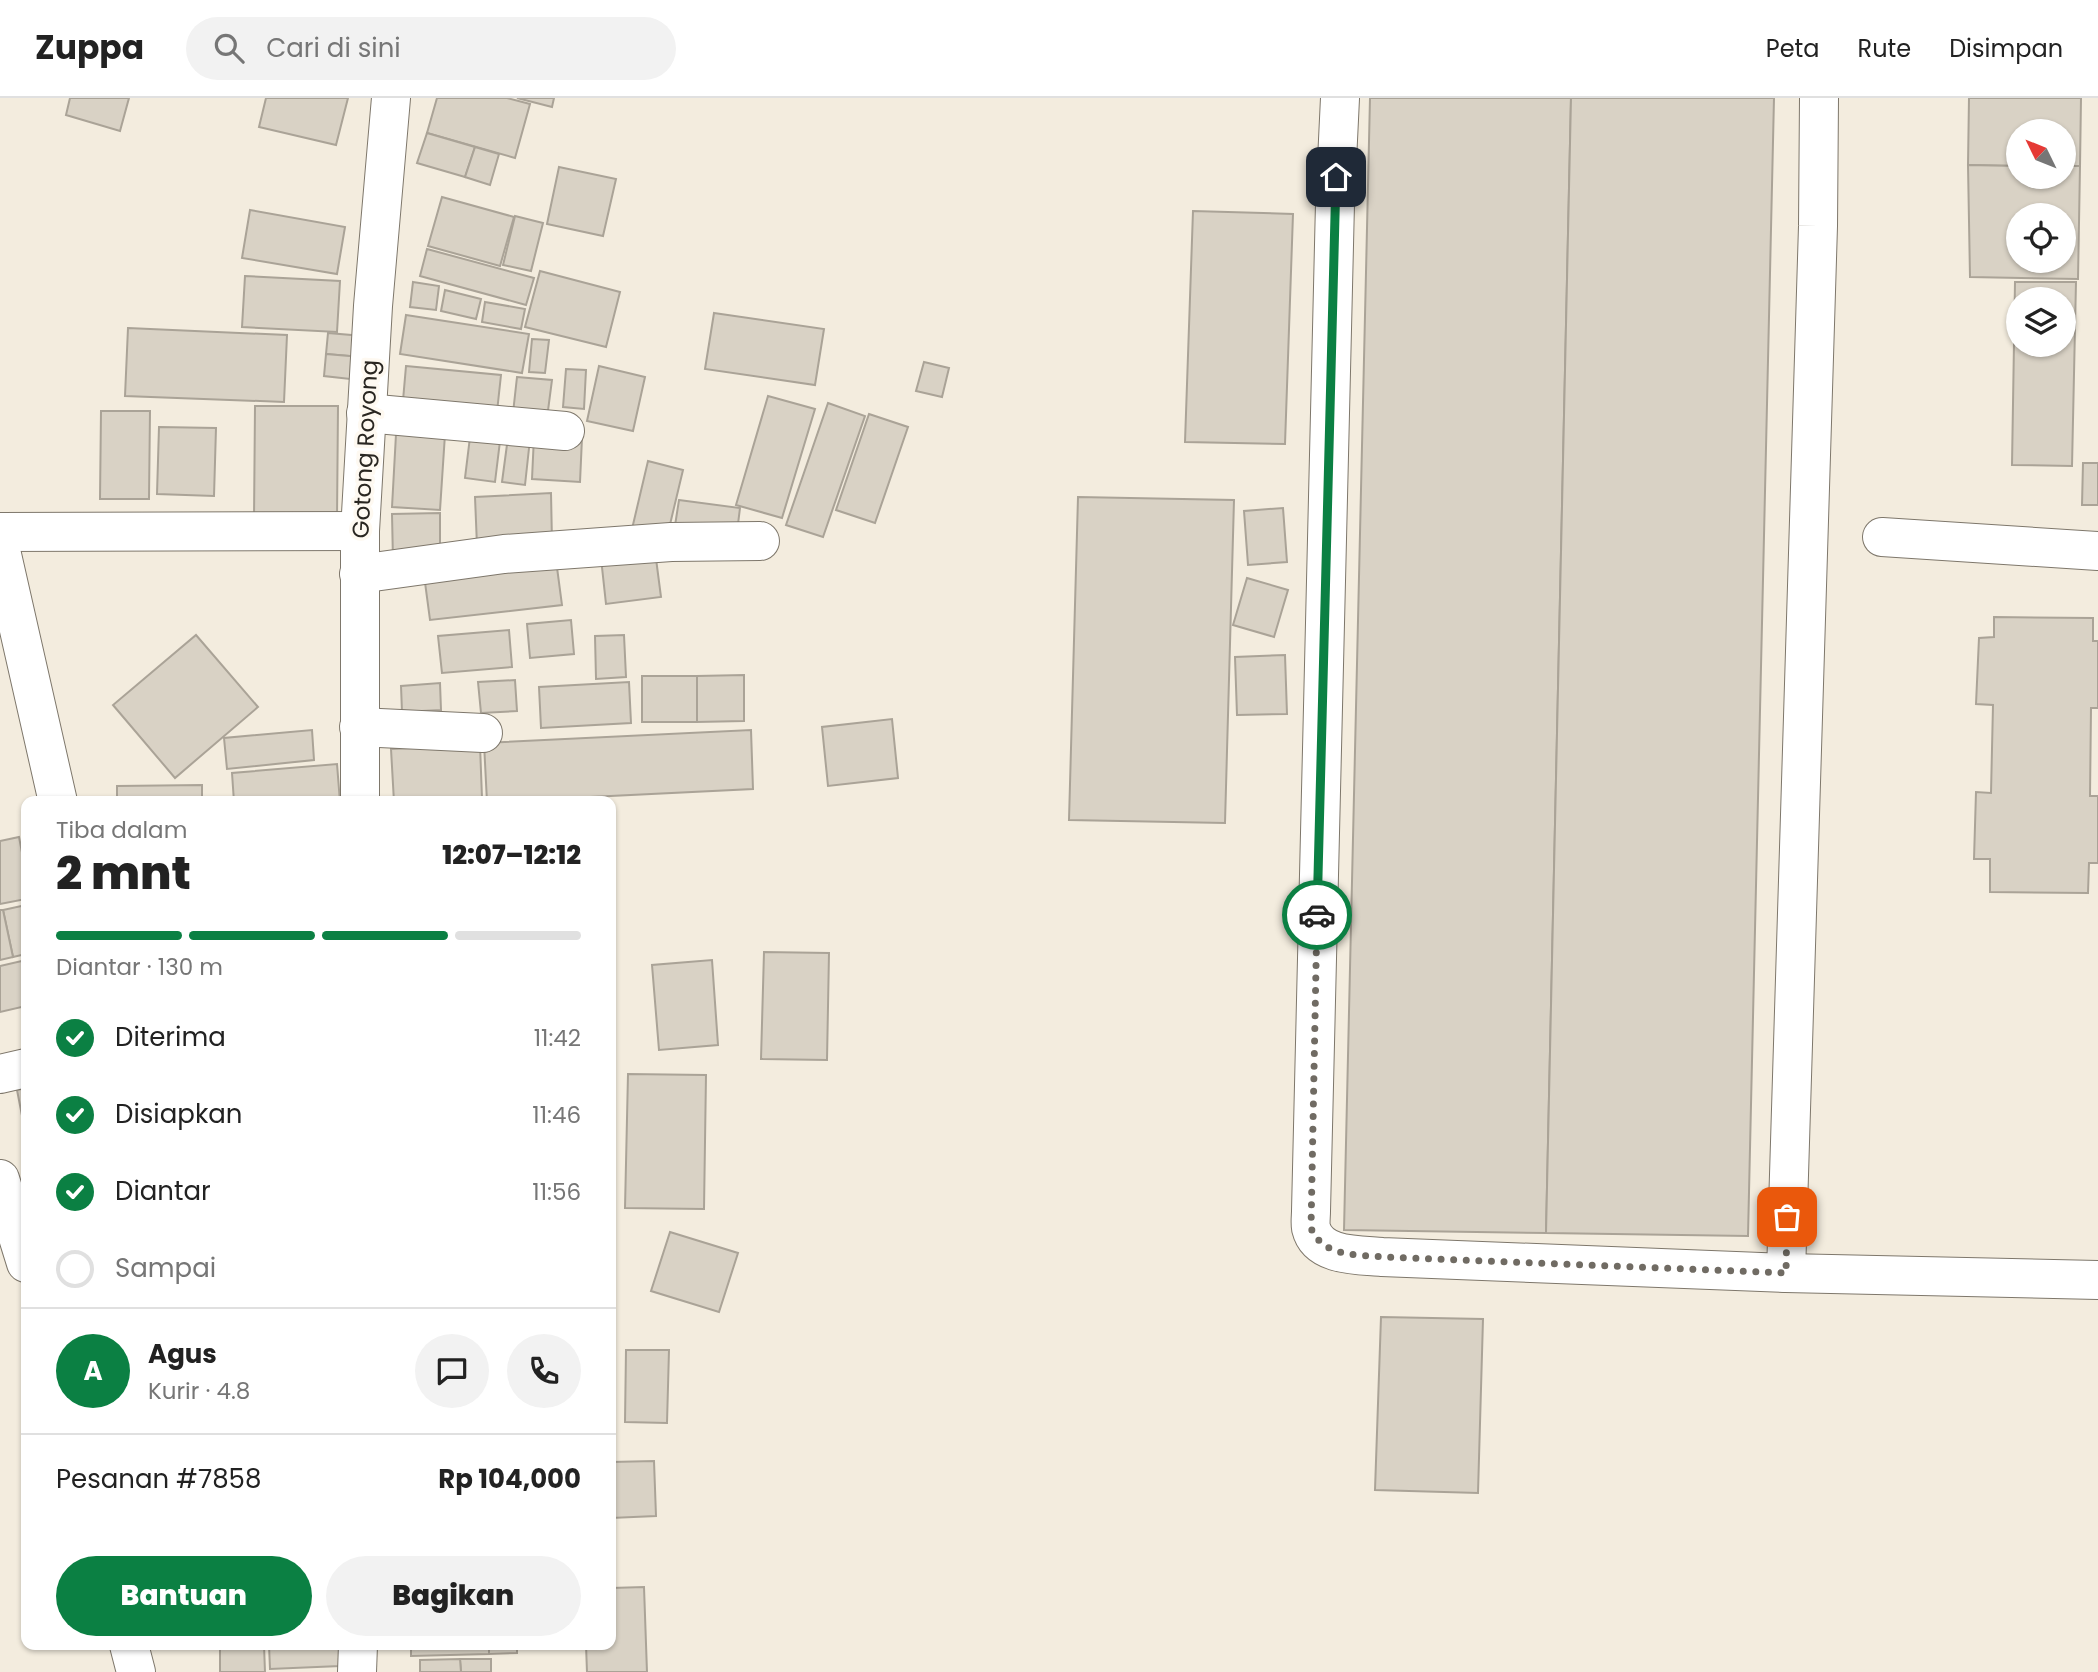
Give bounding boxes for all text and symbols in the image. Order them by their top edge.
search box [186,17,676,80]
text: Zuppa [35,24,144,71]
icon: search [210,29,248,67]
text: Cari di sini [266,30,401,66]
text: Peta [1766,32,1820,65]
text: Rute [1858,32,1911,65]
text: Disimpan [1949,32,2063,65]
north arrow [2006,119,2076,189]
map controls [2006,119,2076,357]
pin [1306,147,1366,207]
icon: home [1317,158,1355,196]
button: locate [2006,203,2076,273]
button: layers [2006,287,2076,357]
street label: Gotong Royong [344,359,386,539]
text: Tiba dalam [56,814,187,846]
text: 12:07–12:12 [442,837,581,873]
text: 2 mnt [56,841,191,905]
courier [1282,880,1352,950]
icon: car [1298,896,1336,934]
text: Diantar · 130 m [56,951,223,983]
icon: check [56,1019,94,1057]
text: Diterima [115,1019,226,1055]
text: 11:42 [534,1022,581,1054]
icon: check [56,1096,94,1134]
text: Disiapkan [115,1096,243,1132]
text: 11:46 [532,1099,581,1131]
icon: check [56,1173,94,1211]
text: Diantar [115,1173,211,1209]
text: 11:56 [532,1176,581,1208]
pin [1757,1187,1817,1247]
icon: bag [1768,1198,1806,1236]
text: Sampai [115,1250,216,1286]
button: chat [415,1334,489,1408]
button: phone [507,1334,581,1408]
text: Agus [148,1336,217,1372]
text: A [83,1353,103,1389]
text: Kurir · 4.8 [148,1375,250,1407]
text: Pesanan #7858 [56,1461,261,1497]
text: Rp 104,000 [438,1461,581,1497]
button: Bantuan [56,1556,312,1636]
button: Bagikan [326,1556,581,1636]

